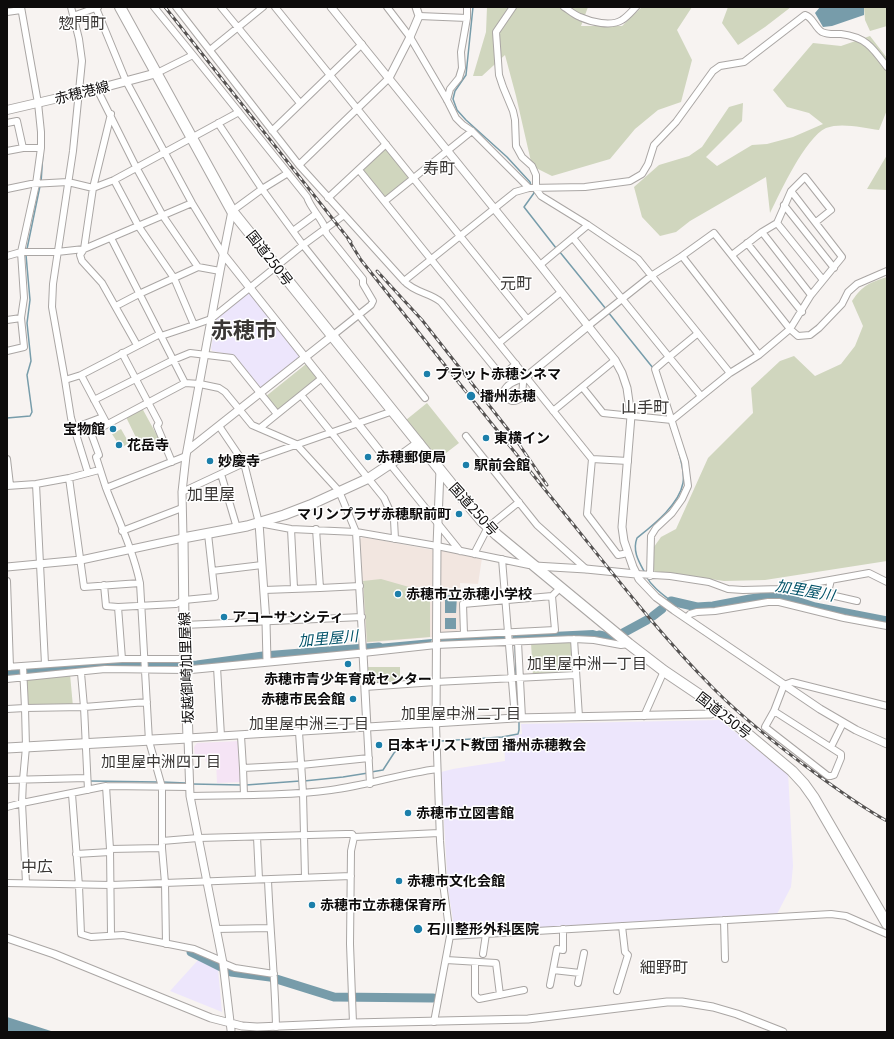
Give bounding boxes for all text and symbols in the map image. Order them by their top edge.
district label: 惣門町 [58,13,106,33]
street label: 赤穂港線 [53,77,111,107]
district label: 寿町 [423,158,455,178]
street label: 国道250号 [243,227,297,289]
district label: 元町 [500,273,532,293]
district label: 赤穂市 [211,317,277,343]
place label: プラット赤穂シネマ [435,366,561,382]
marker: プラット赤穂シネマ [422,369,432,379]
place label: 播州赤穂 [480,388,536,404]
marker: 播州赤穂 [465,390,477,402]
district label: 山手町 [621,397,669,417]
place label: 宝物館 [63,421,105,437]
marker: 宝物館 [108,424,118,434]
place label: 東横イン [494,430,550,446]
marker: 東横イン [481,433,491,443]
place label: 花岳寺 [127,437,169,453]
marker: 花岳寺 [114,440,124,450]
place label: 赤穂郵便局 [376,449,446,465]
marker: 赤穂郵便局 [363,452,373,462]
place label: 妙慶寺 [218,453,260,469]
marker: 妙慶寺 [205,456,215,466]
place label: 駅前会館 [474,457,530,473]
marker: 駅前会館 [461,460,471,470]
street label: 国道250号 [446,479,502,539]
district label: 加里屋 [187,484,235,504]
place label: マリンプラザ赤穂駅前町 [297,506,451,522]
marker: マリンプラザ赤穂駅前町 [454,509,464,519]
water label: 加里屋川 [774,576,836,604]
place label: 赤穂市立赤穂小学校 [406,586,532,602]
marker: 赤穂市立赤穂小学校 [393,589,403,599]
place label: アコーサンシティ [232,609,344,625]
street label: 坂越御崎加里屋線 [176,612,196,724]
marker: アコーサンシティ [219,612,229,622]
water label: 加里屋川 [297,626,359,650]
district label: 加里屋中洲一丁目 [527,654,647,672]
marker: 赤穂市青少年育成センター [343,659,353,669]
place label: 赤穂市青少年育成センター [264,671,432,687]
street label: 国道250号 [693,688,755,742]
place label: 赤穂市民会館 [261,691,345,707]
marker: 赤穂市民会館 [348,694,358,704]
district label: 加里屋中洲二丁目 [401,704,521,722]
district label: 加里屋中洲三丁目 [249,714,369,732]
place label: 日本キリスト教団 播州赤穂教会 [387,737,586,753]
marker: 日本キリスト教団 播州赤穂教会 [374,740,384,750]
district label: 加里屋中洲四丁目 [101,752,221,770]
place label: 赤穂市立図書館 [416,805,514,821]
marker: 赤穂市立図書館 [403,808,413,818]
district label: 中広 [21,856,53,876]
place label: 赤穂市文化会館 [407,873,505,889]
marker: 赤穂市文化会館 [394,876,404,886]
place label: 赤穂市立赤穂保育所 [320,897,446,913]
marker: 赤穂市立赤穂保育所 [307,900,317,910]
place label: 石川整形外科医院 [427,921,539,937]
marker: 石川整形外科医院 [412,923,424,935]
district label: 細野町 [640,957,688,977]

